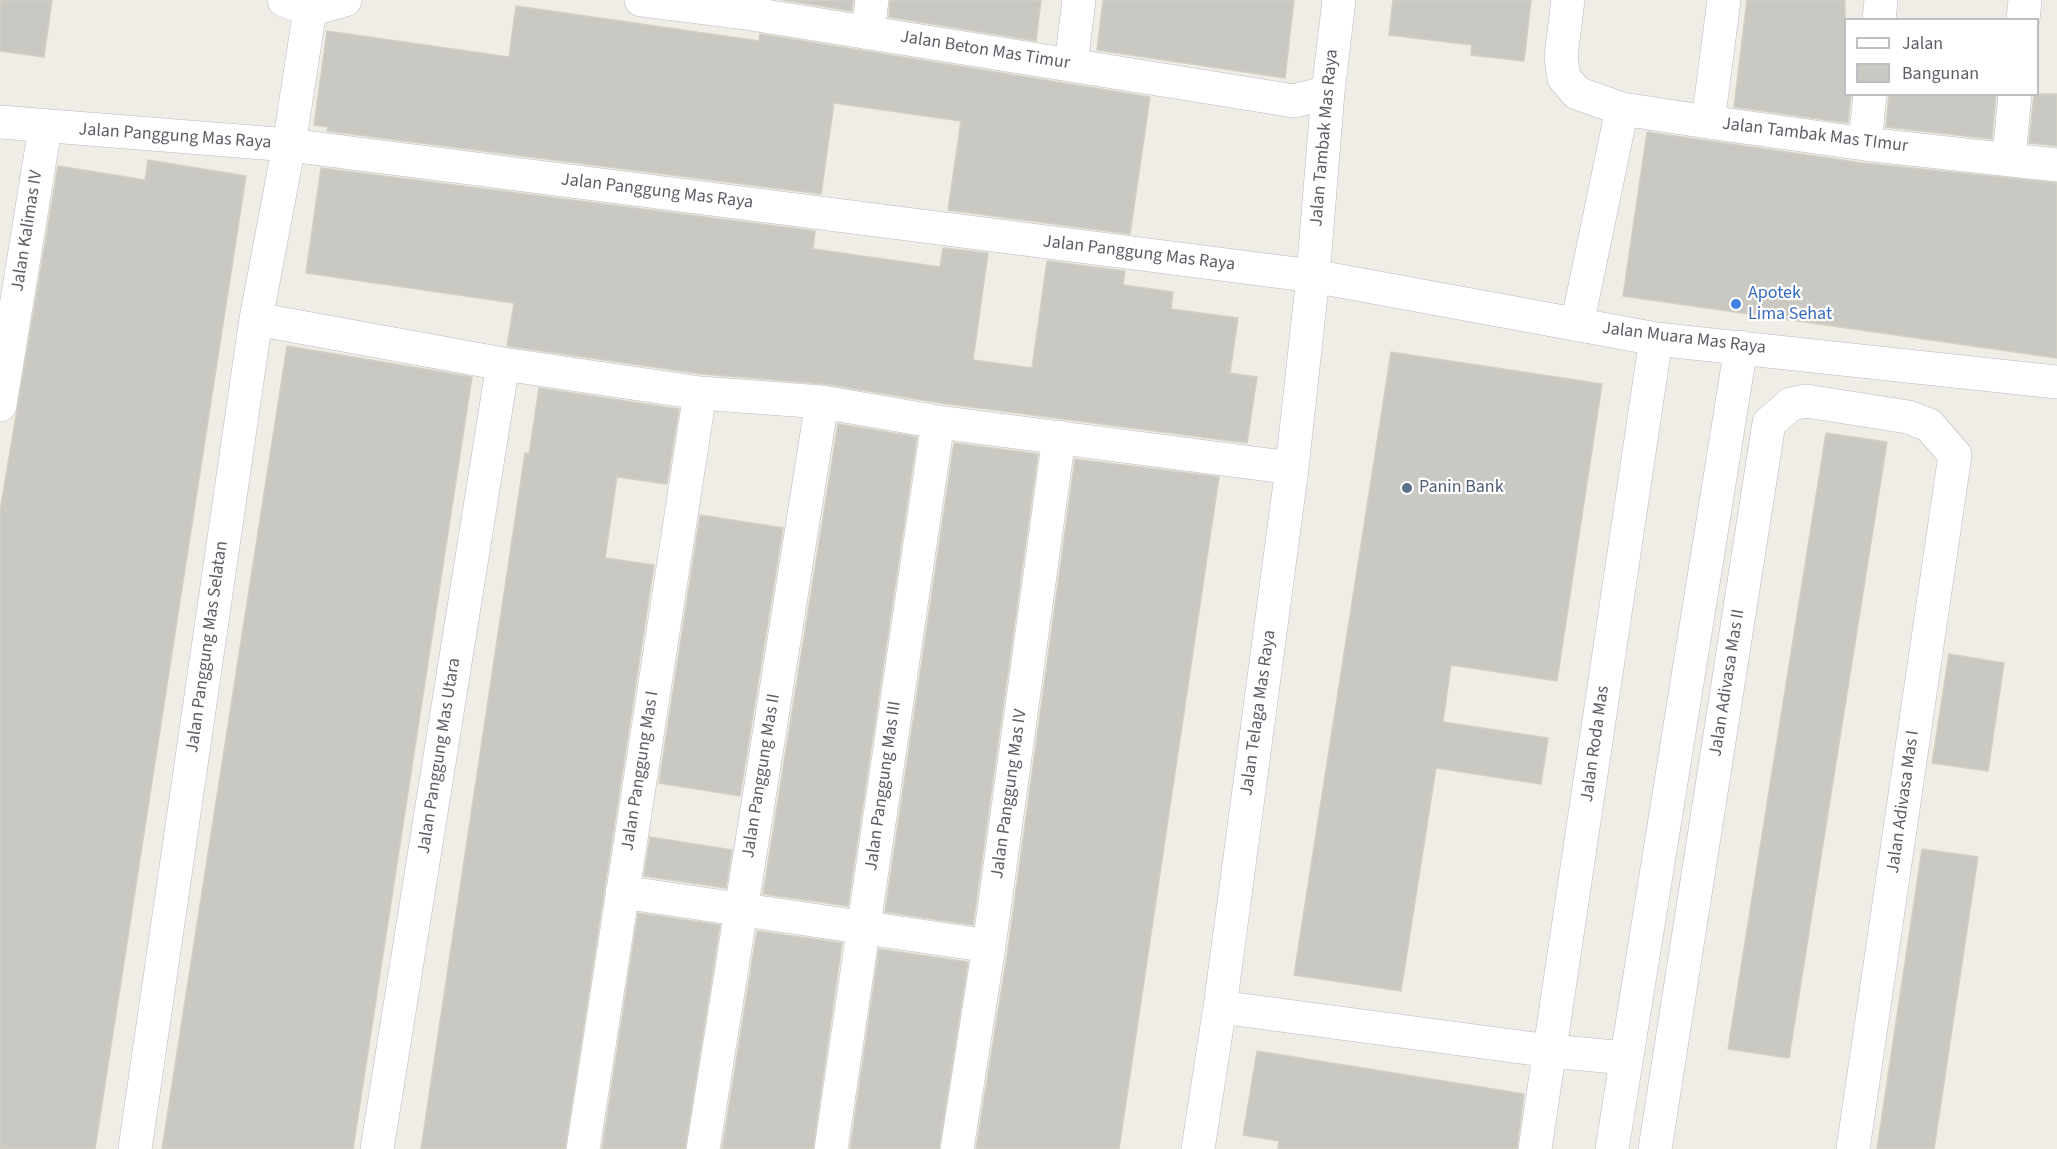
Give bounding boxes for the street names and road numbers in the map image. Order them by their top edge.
street label: Jalan Beton Mas Timur [899,27,1071,75]
street label: Jalan Tambak Mas Raya [1306,48,1344,228]
street label: Jalan Tambak Mas TImur [1721,114,1909,158]
street label: Jalan Panggung Mas Raya [78,119,272,155]
street label: Jalan Kalimas IV [8,169,48,293]
street label: Jalan Panggung Mas Raya [560,170,754,214]
street label: Jalan Panggung Mas Raya [1042,232,1236,276]
street label: Jalan Muara Mas Raya [1601,318,1767,360]
street label: Jalan Panggung Mas Selatan [182,540,234,754]
street label: Jalan Adivasa Mas II [1706,608,1750,758]
street label: Jalan Telaga Mas Raya [1237,629,1281,797]
street label: Jalan Panggung Mas Utara [414,656,466,856]
street label: Jalan Roda Mas [1577,685,1615,803]
street label: Jalan Panggung Mas I [618,689,664,853]
street label: Jalan Panggung Mas II [738,692,786,860]
street label: Jalan Panggung Mas III [861,700,907,872]
street label: Jalan Panggung Mas IV [987,708,1033,880]
street label: Jalan Adivasa Mas I [1883,729,1925,875]

